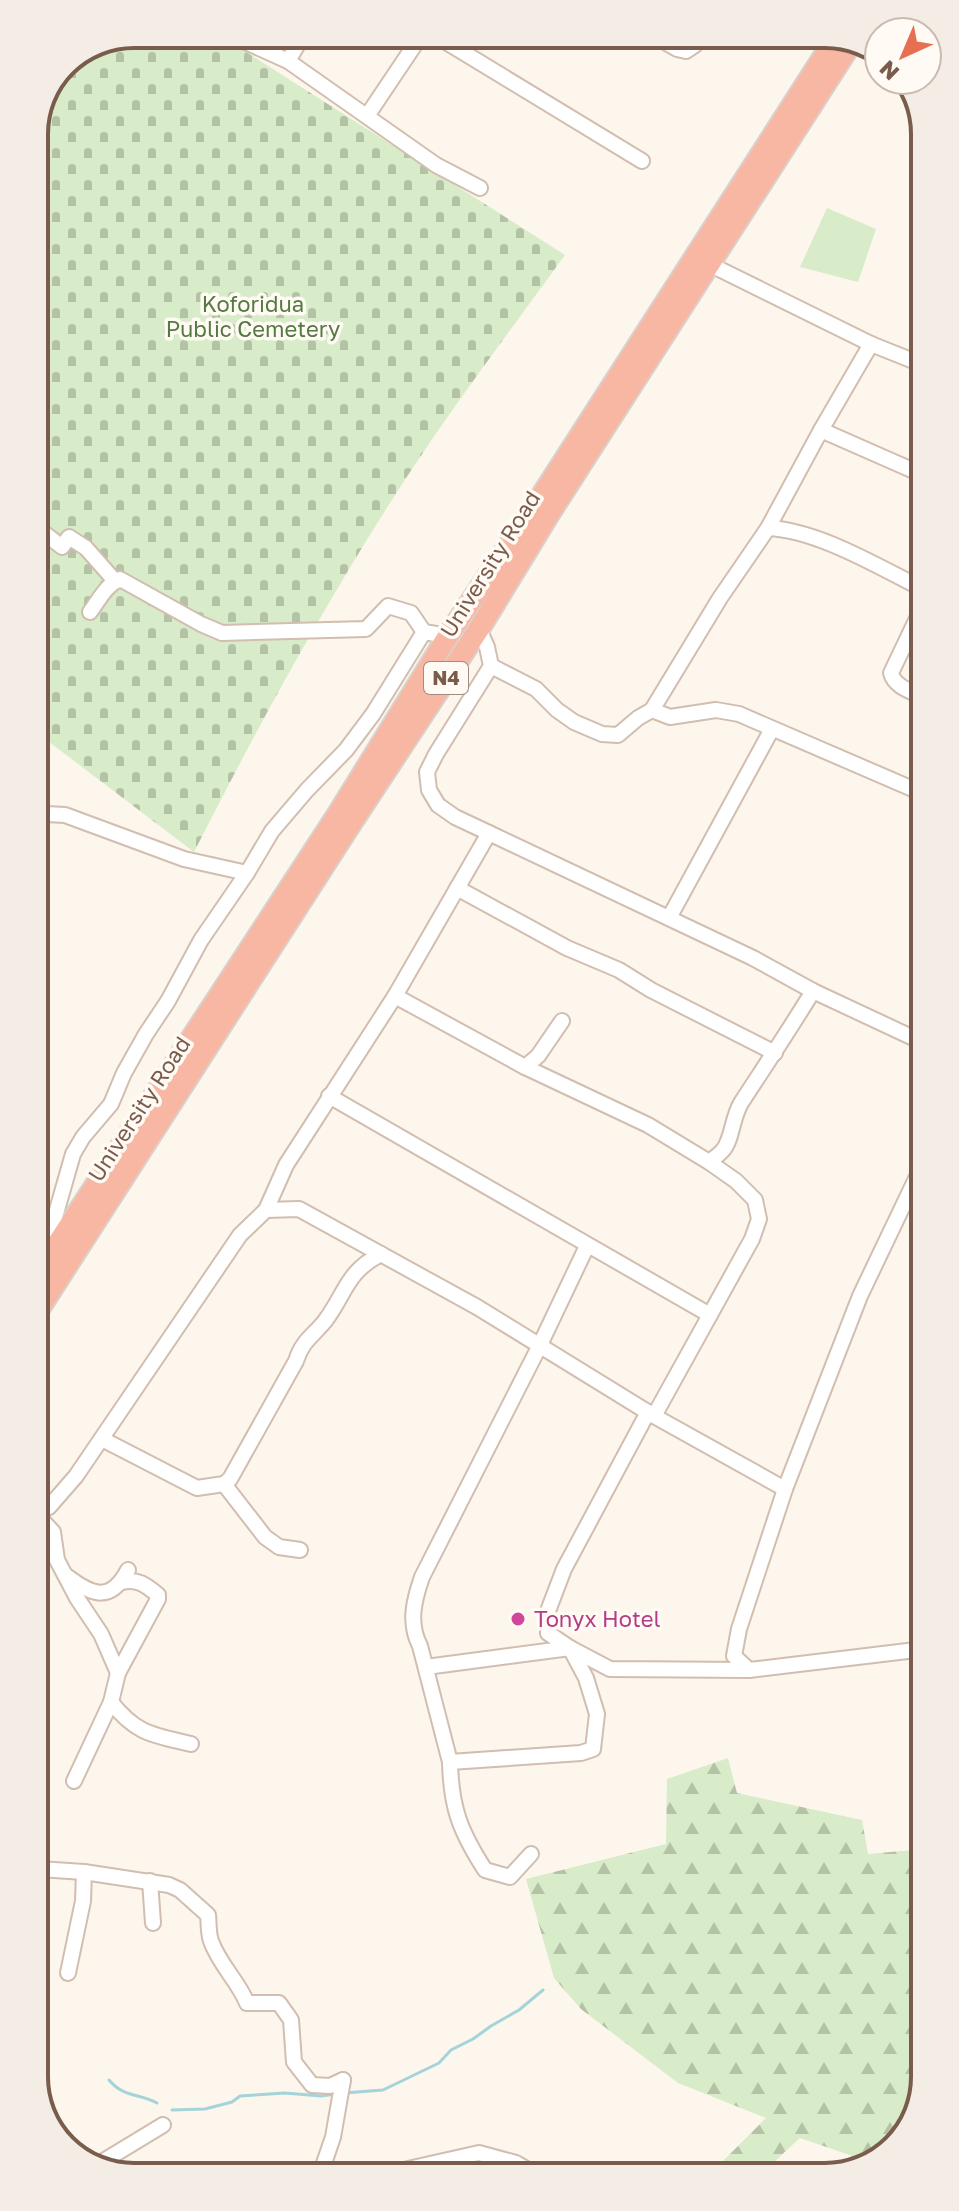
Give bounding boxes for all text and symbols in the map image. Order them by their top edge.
north arrow [863,16,943,96]
text: N [873,55,904,86]
park label: Koforidua Public Cemetery [166,290,340,342]
street label: University Road [434,486,545,642]
road number: N4 [424,662,468,694]
street label: University Road [82,1031,195,1186]
place label: Tonyx Hotel [534,1605,661,1632]
marker: Tonyx Hotel [509,1610,527,1628]

